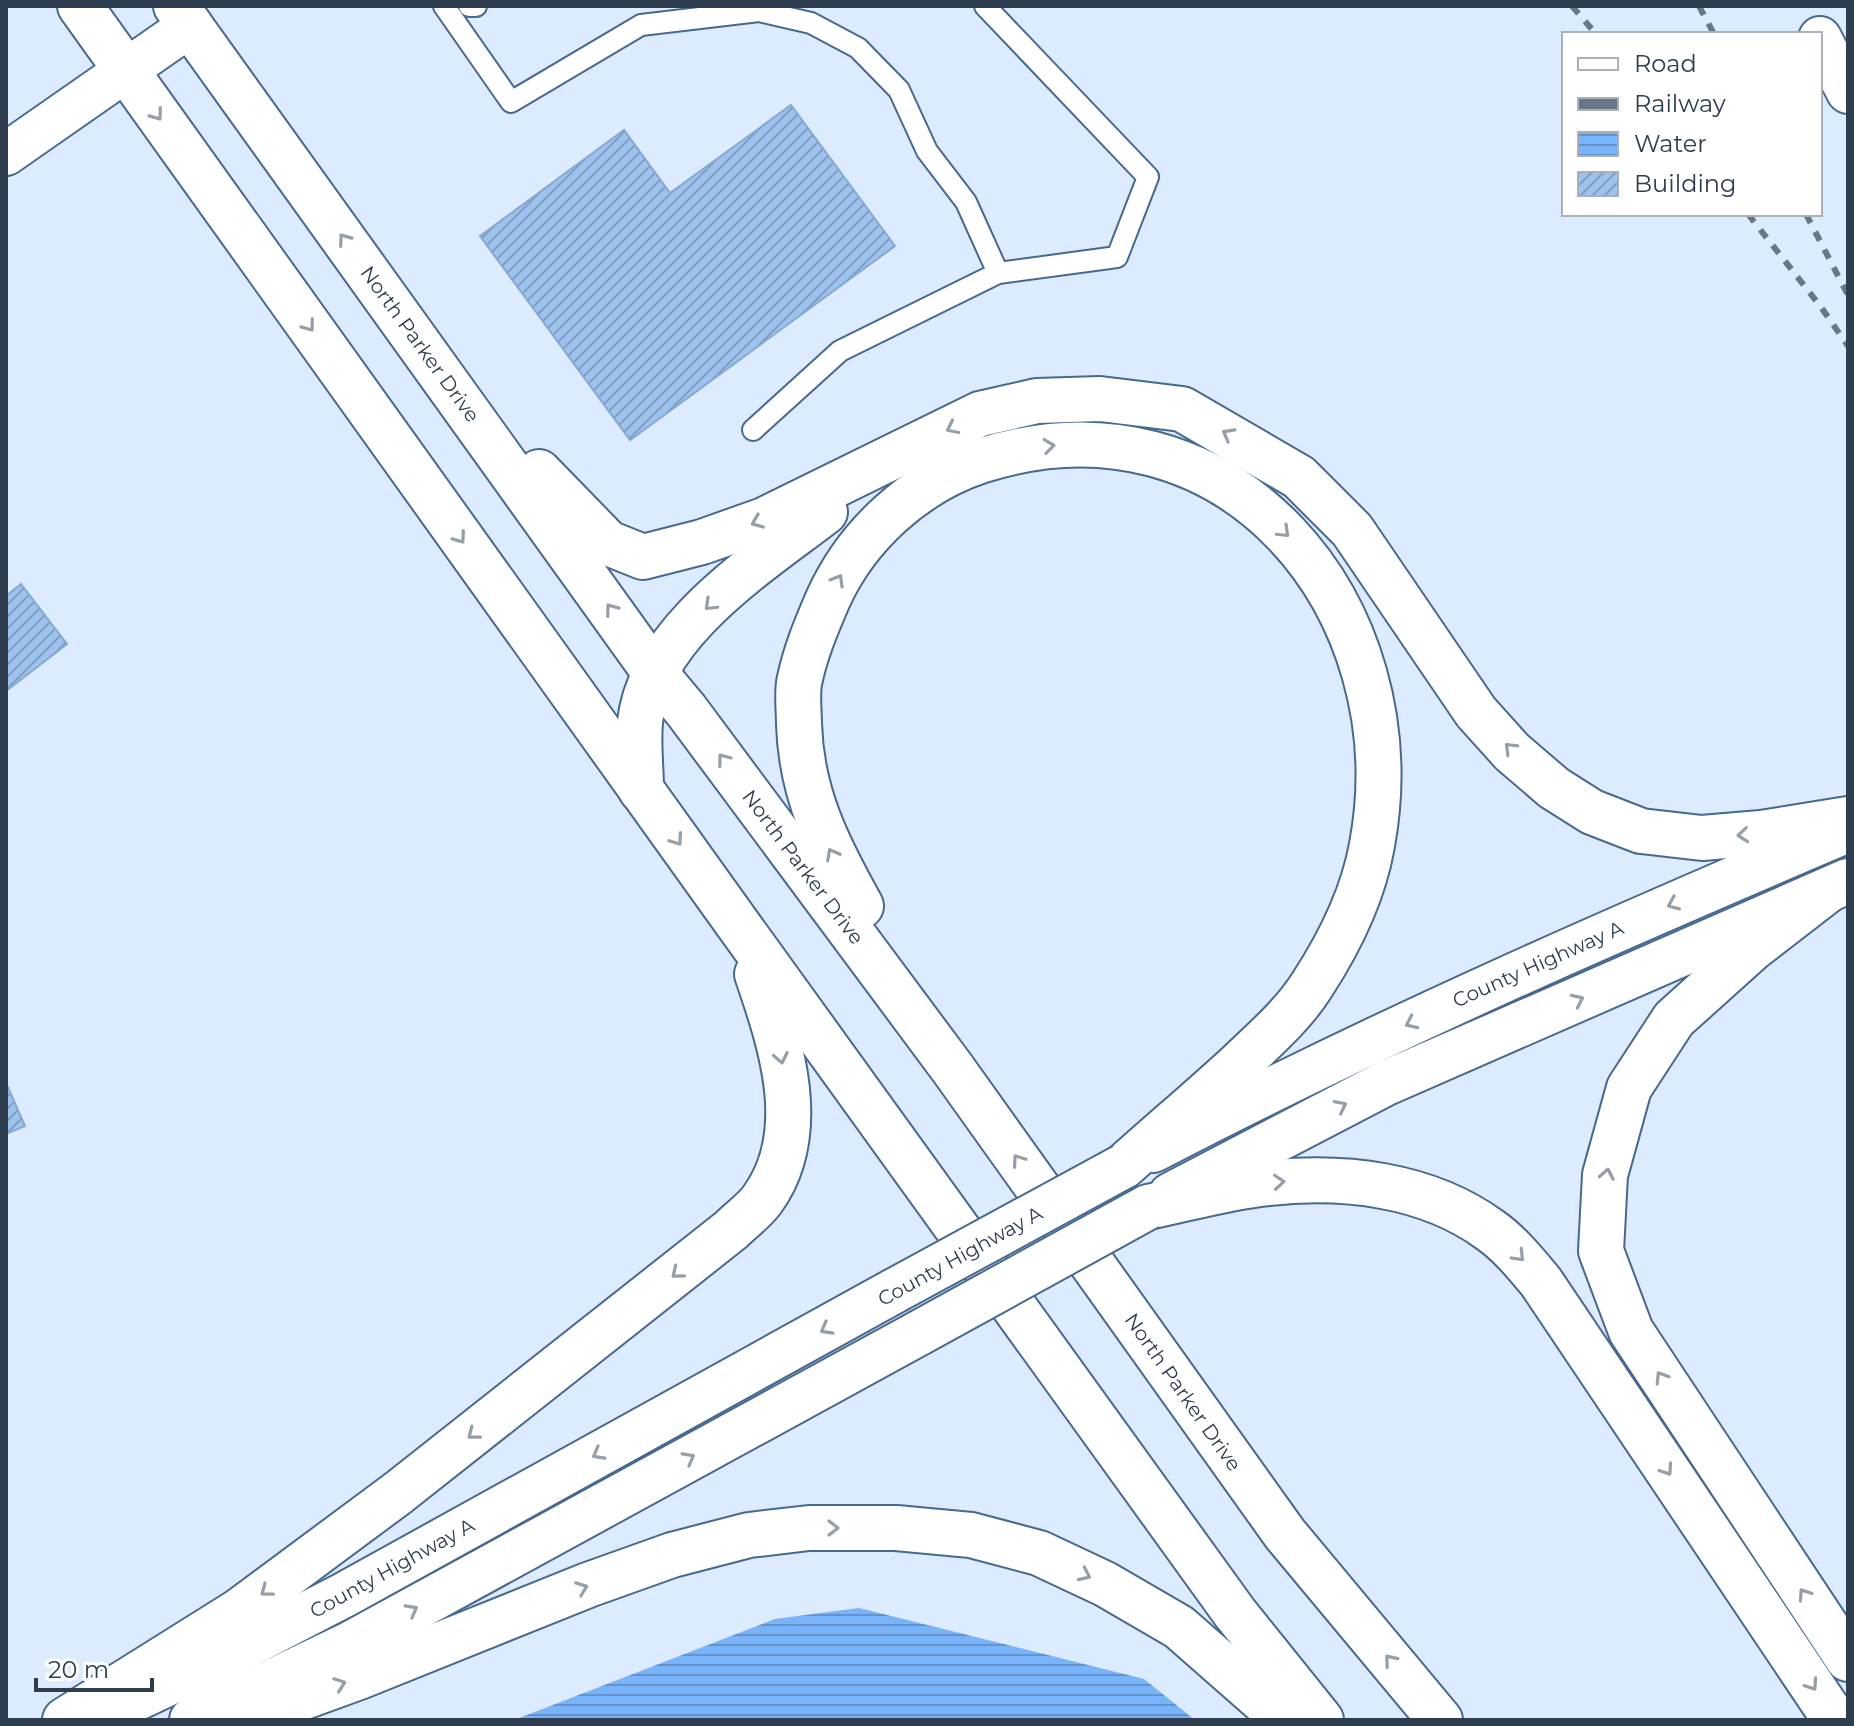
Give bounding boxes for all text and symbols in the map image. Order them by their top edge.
legend [1562,32,1822,216]
text: Road [1634,49,1697,78]
text: Railway [1634,89,1726,118]
one-way arrow [147,107,162,121]
text: Water [1634,129,1707,158]
text: Building [1634,169,1737,198]
one-way arrow [339,233,354,247]
street label: North Parker Drive [355,261,485,427]
one-way arrow [299,318,314,332]
one-way arrow [945,418,960,434]
one-way arrow [1222,428,1237,444]
one-way arrow [1042,438,1056,455]
one-way arrow [751,512,765,529]
one-way arrow [1275,522,1289,537]
one-way arrow [451,529,465,543]
one-way arrow [829,574,844,588]
one-way arrow [705,595,719,610]
one-way arrow [606,603,620,617]
one-way arrow [1505,743,1519,757]
one-way arrow [718,753,732,768]
street label: North Parker Drive [737,785,869,949]
one-way arrow [1736,826,1749,843]
one-way arrow [667,831,682,846]
one-way arrow [827,848,842,863]
one-way arrow [1667,895,1681,911]
street label: County Highway A [1449,915,1628,1012]
one-way arrow [1570,994,1584,1010]
one-way arrow [1404,1013,1419,1029]
one-way arrow [772,1051,789,1064]
one-way arrow [1332,1100,1347,1116]
one-way arrow [1013,1154,1027,1168]
one-way arrow [1598,1167,1615,1180]
one-way arrow [1273,1174,1286,1191]
street label: County Highway A [874,1200,1047,1311]
one-way arrow [1509,1247,1523,1262]
one-way arrow [672,1264,687,1278]
street label: North Parker Drive [1120,1309,1246,1475]
one-way arrow [820,1319,835,1335]
one-way arrow [1655,1372,1670,1386]
one-way arrow [467,1425,482,1439]
one-way arrow [592,1445,607,1460]
one-way arrow [681,1453,696,1468]
one-way arrow [1657,1461,1672,1475]
street label: County Highway A [306,1512,479,1623]
one-way arrow [827,1519,840,1537]
one-way arrow [1077,1565,1092,1581]
one-way arrow [574,1581,588,1598]
one-way arrow [260,1582,275,1596]
one-way arrow [1799,1589,1814,1603]
one-way arrow [403,1604,418,1620]
scale bar [36,1642,152,1692]
text: 20 m [48,1655,109,1684]
one-way arrow [1385,1655,1400,1669]
one-way arrow [333,1677,347,1694]
one-way arrow [1802,1677,1817,1691]

